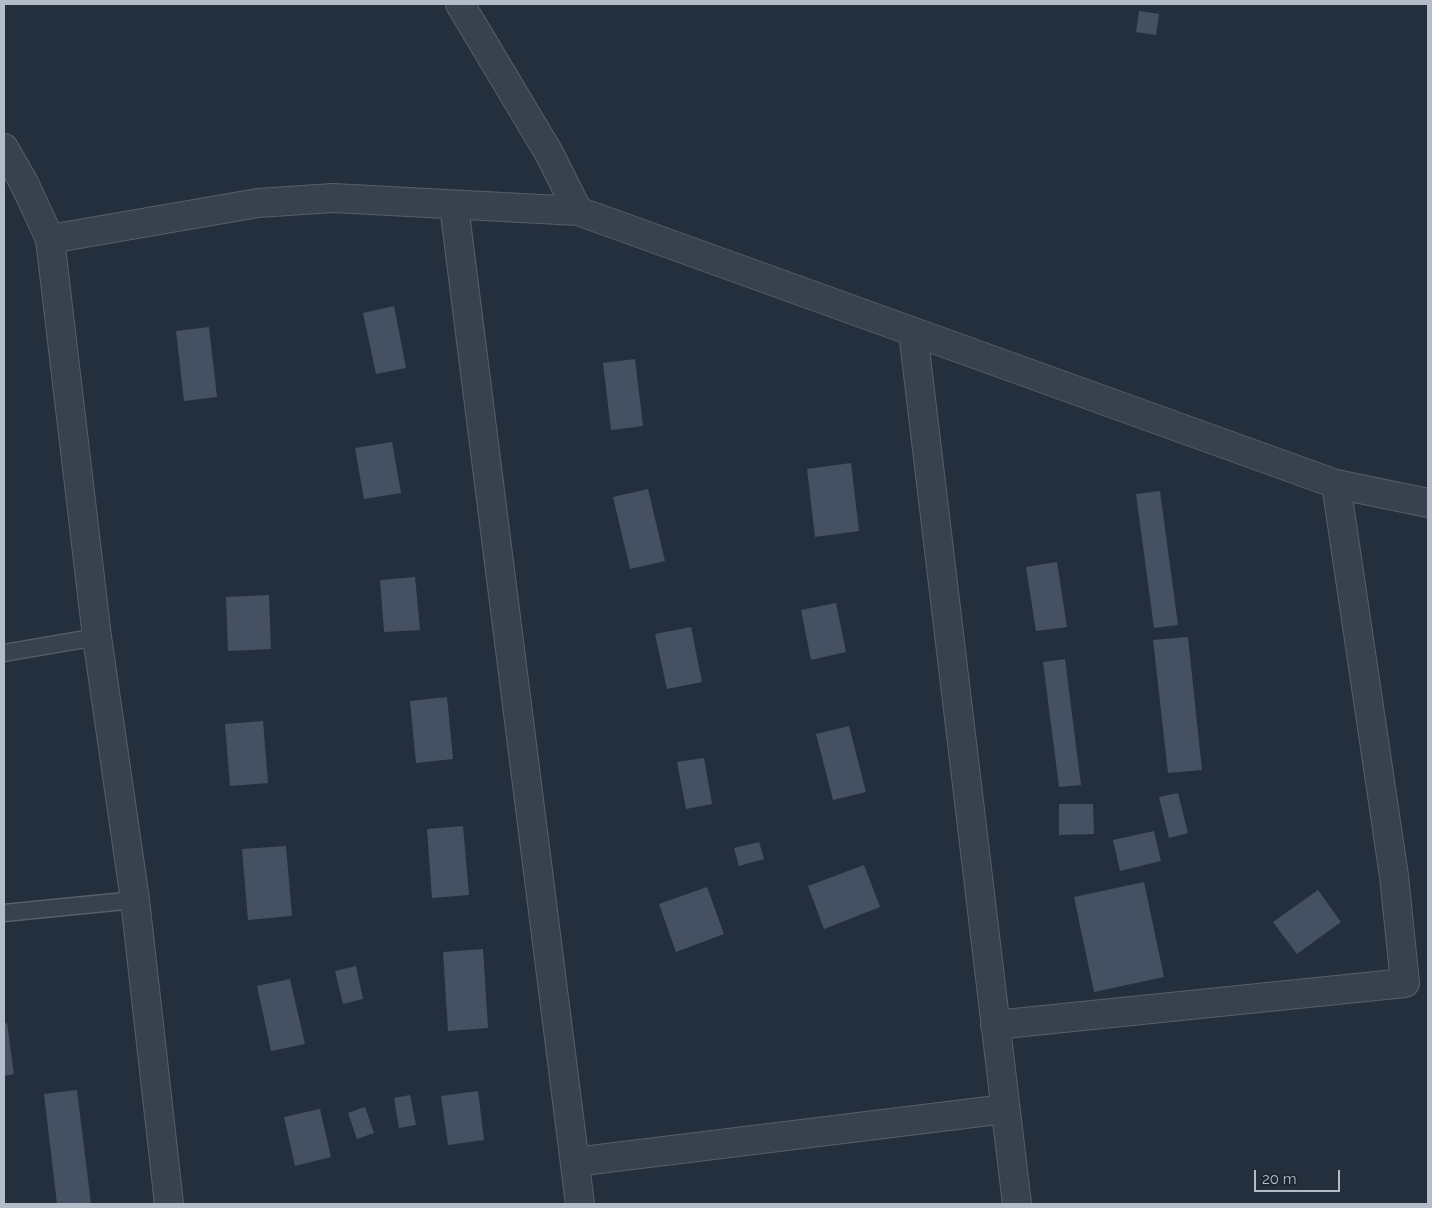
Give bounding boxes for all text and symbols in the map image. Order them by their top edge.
scale bar [1257,1160,1343,1192]
text: 20 m [1262,1170,1297,1188]

